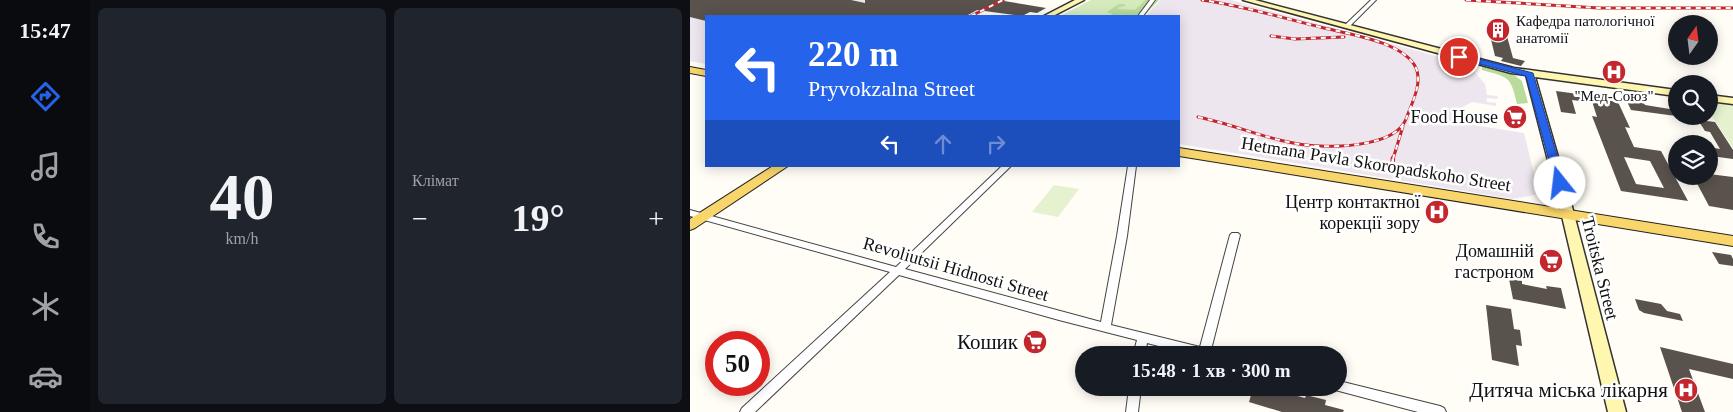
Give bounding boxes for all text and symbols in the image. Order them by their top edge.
place label: Кафедра патологічної анатомії [1516,13,1656,46]
north arrow [1668,15,1718,65]
map controls [1668,15,1718,185]
building icon: Кафедра патологічної анатомії [1485,17,1511,43]
text: 15:47 [19,18,71,43]
icon: left [725,35,790,100]
text: 220 m [808,35,898,74]
pin [1438,36,1480,78]
icon: arrive [1445,43,1473,71]
hospital icon: "Мед-Союз" [1601,59,1627,85]
button: search [1668,75,1718,125]
text: Pryvokzalna Street [808,76,975,101]
icon: directions [28,79,63,114]
place label: "Мед-Союз" [1574,88,1654,104]
supermarket icon: Food House [1502,104,1528,130]
place label: Food House [1410,107,1498,127]
icon: left [876,130,904,158]
icon: ahead [929,130,957,158]
icon: right [982,130,1010,158]
street label: Hetmana Pavla Skoropadskoho Street [1240,133,1512,195]
button: layers [1668,135,1718,185]
icon: music [28,149,63,184]
position arrow [1533,156,1585,208]
text: 40 [210,161,275,233]
text: Клімат [412,172,459,189]
place label: Центр контактної корекції зору [1285,192,1420,233]
text: 19° [511,197,565,239]
hospital icon: Центр контактної корекції зору [1424,199,1450,225]
text: − [412,203,428,234]
text: + [648,203,664,234]
street label: Troitska Street [1577,214,1623,322]
icon: phone [28,219,63,254]
text: km/h [226,230,258,247]
street label: Revoliutsii Hidnosti Street [861,233,1051,305]
place label: Домашній гастроном [1455,241,1534,282]
supermarket icon: Домашній гастроном [1538,248,1564,274]
icon: climate [28,289,63,324]
supermarket icon: Кошик [1022,329,1048,355]
place label: Кошик [957,330,1019,354]
speed limit sign: 50 [705,331,770,396]
icon: car [28,359,63,394]
text: 15:48 · 1 хв · 300 m [1131,360,1291,381]
hospital icon: Дитяча міська лікарня [1673,377,1699,403]
place label: Дитяча міська лікарня [1469,378,1668,402]

